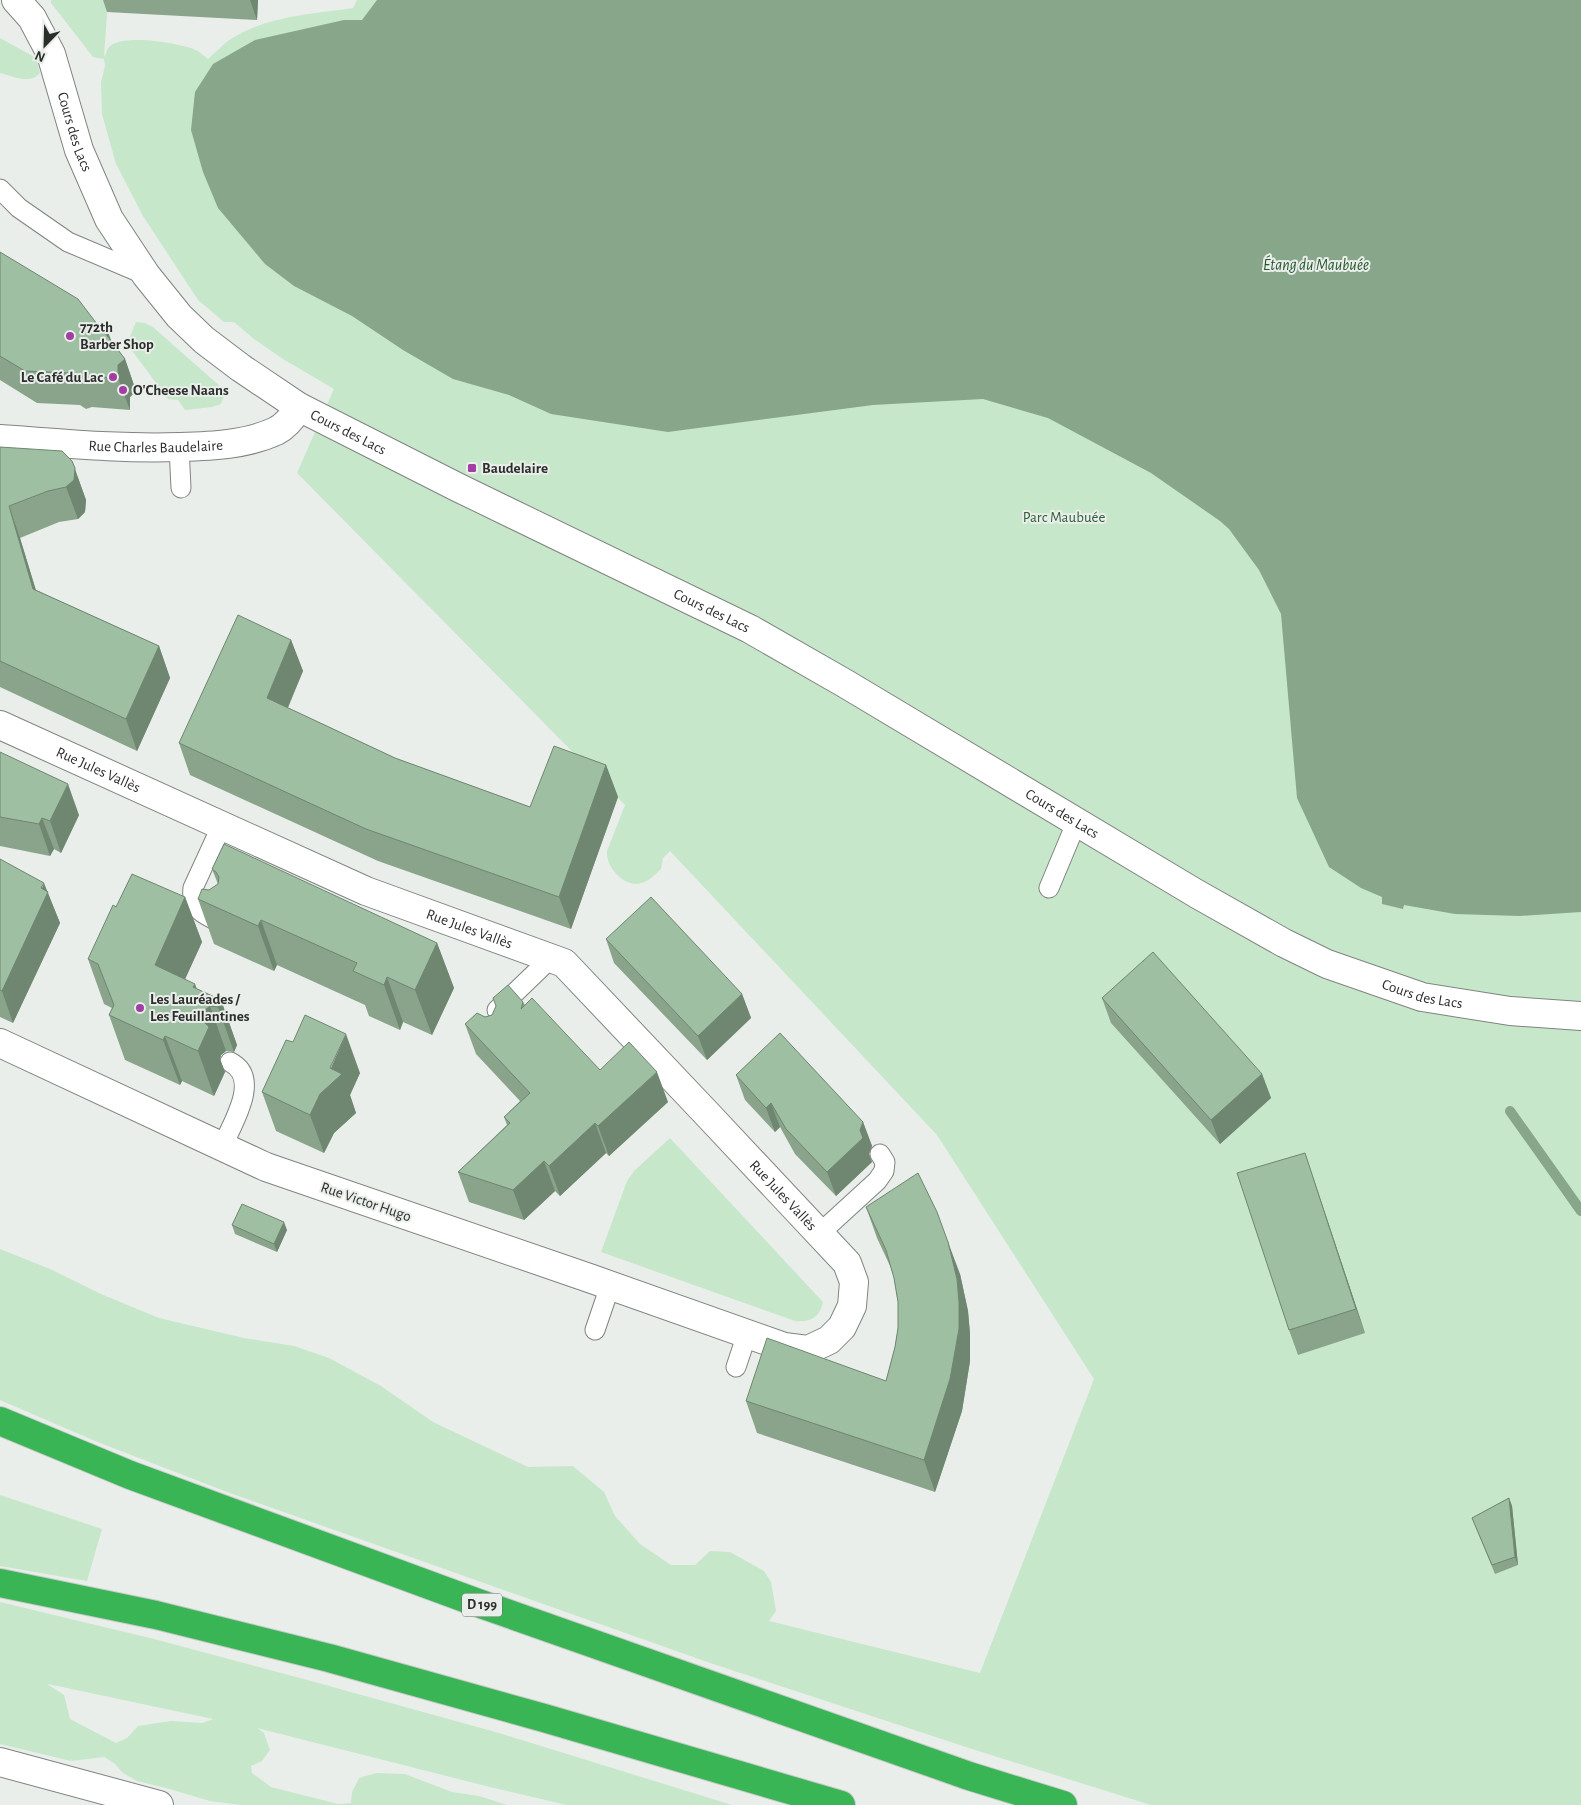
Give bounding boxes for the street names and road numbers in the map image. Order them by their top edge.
street label: Cours des Lacs [55,90,95,174]
street label: Cours des Lacs [308,407,389,457]
street label: Rue Charles Baudelaire [88,437,224,455]
street label: Cours des Lacs [671,586,752,635]
street label: Rue Jules Vallès [54,744,143,795]
street label: Cours des Lacs [1023,786,1101,841]
street label: Rue Jules Vallès [424,906,515,951]
street label: Cours des Lacs [1380,976,1464,1011]
street label: Rue Jules Vallès [747,1157,820,1233]
street label: Rue Victor Hugo [319,1180,413,1224]
road number: D 199 [462,1594,502,1616]

